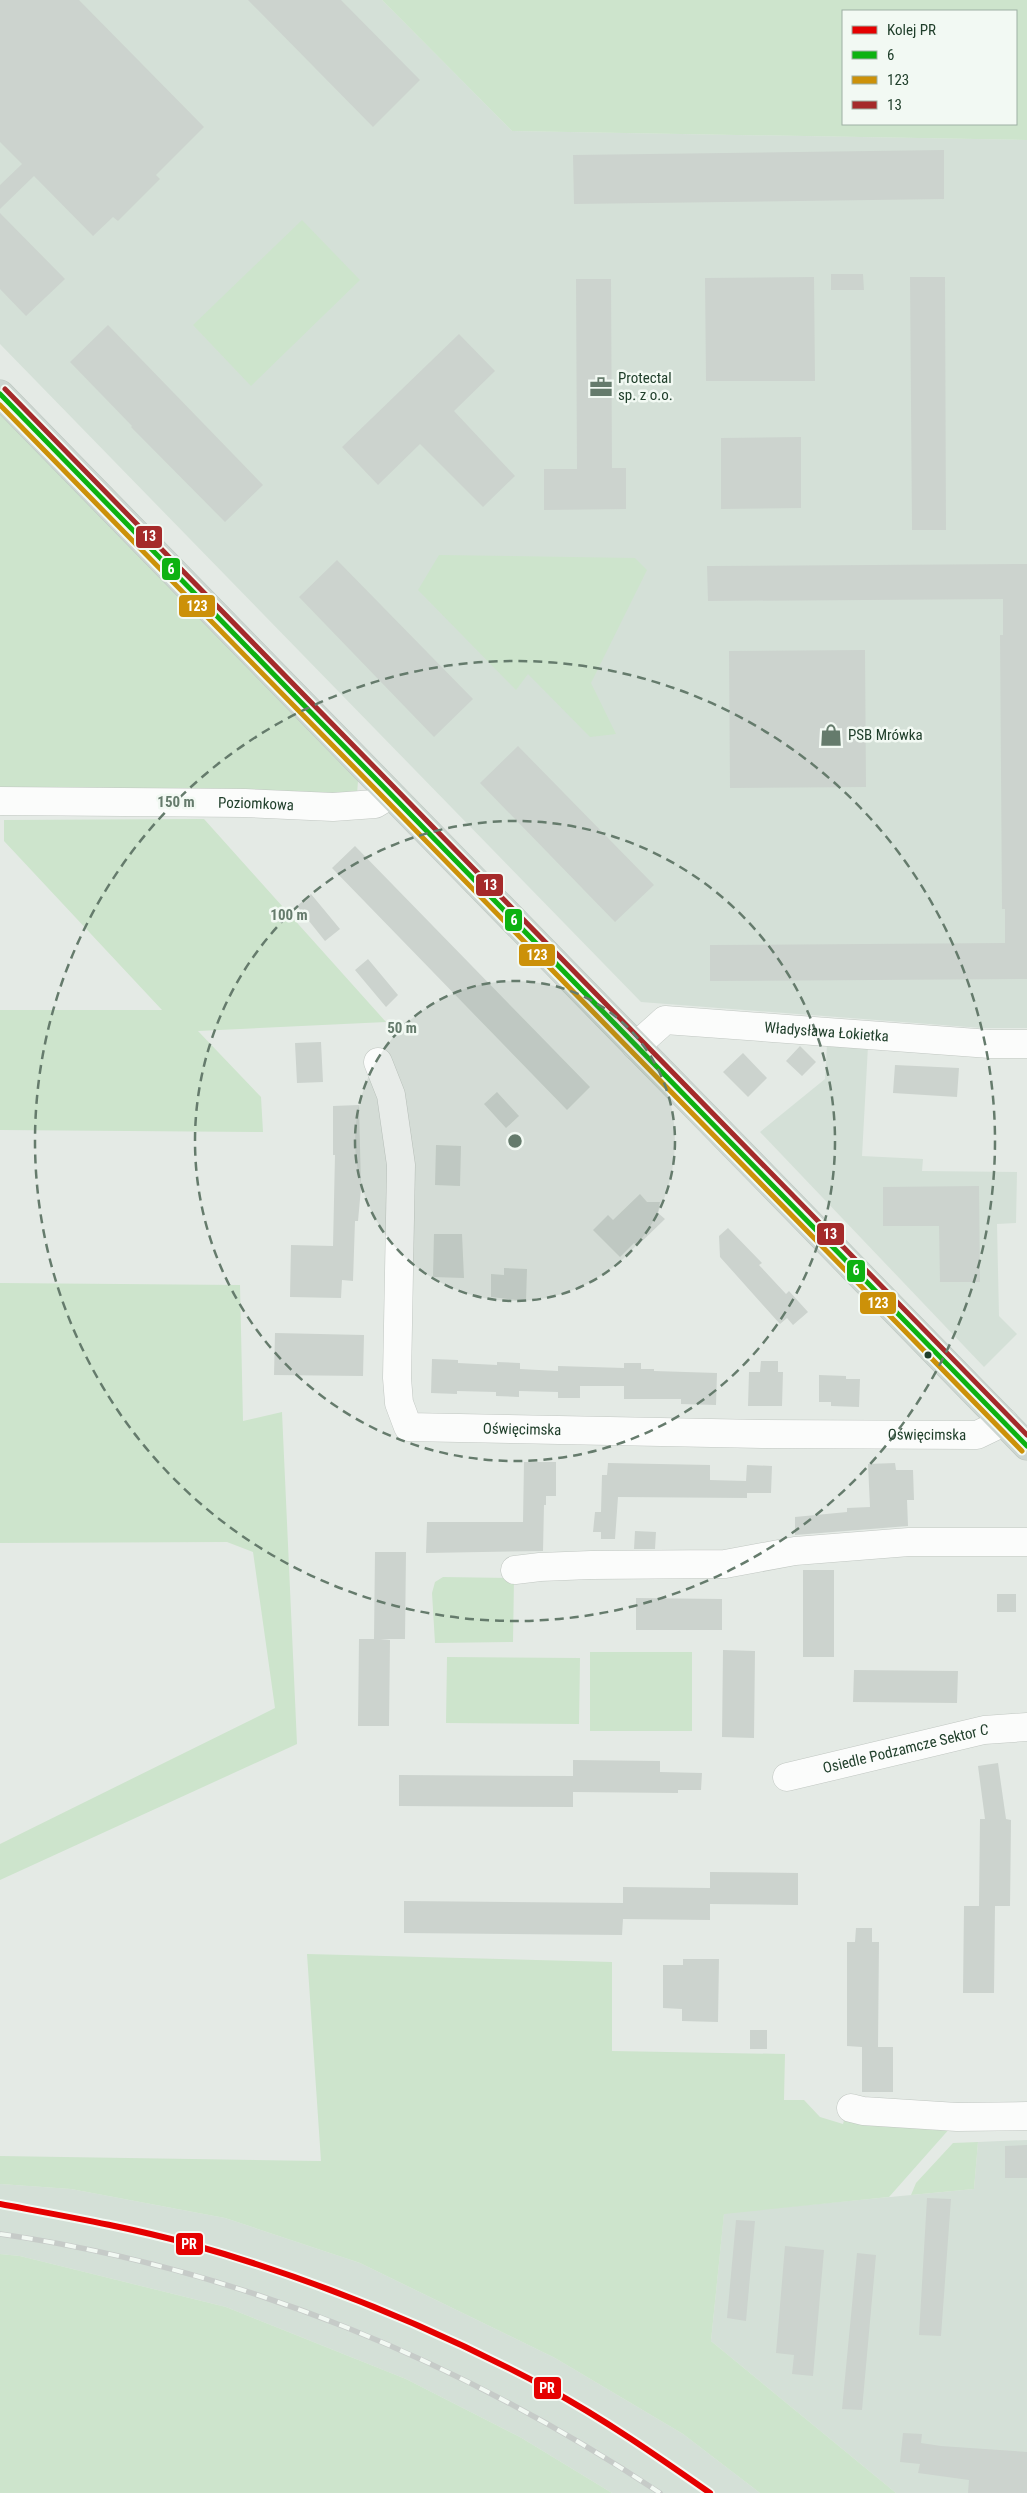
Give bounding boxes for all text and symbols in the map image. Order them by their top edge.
legend [842,10,1017,125]
text: Kolej PR [887,21,936,39]
text: 6 [887,46,894,64]
text: 123 [887,71,909,89]
text: 13 [887,96,902,114]
place label: Protectal sp. z o.o. [618,369,673,404]
office icon: Protectal sp. z o.o. [588,374,614,400]
line badge: 13 [135,525,163,549]
text: 13 [142,528,156,544]
line badge: 6 [161,557,181,581]
text: 6 [167,561,175,577]
line badge: 123 [178,594,216,618]
text: 123 [186,598,208,614]
shop icon: PSB Mrówka [818,722,844,748]
place label: PSB Mrówka [848,726,923,744]
text: 150 m [157,793,195,811]
street label: Poziomkowa [218,794,294,814]
line badge: 13 [475,873,504,897]
text: 13 [483,877,497,893]
text: 100 m [270,906,308,924]
line badge: 6 [504,908,523,932]
text: 6 [510,912,518,928]
line badge: 123 [518,943,556,967]
text: 123 [526,947,548,963]
street label: Władysława Łokietka [764,1018,889,1045]
text: 50 m [387,1019,417,1037]
centre of rings [506,1132,524,1150]
line badge: 13 [816,1222,845,1246]
text: 13 [823,1226,837,1242]
line badge: 6 [846,1259,866,1283]
text: 6 [852,1262,860,1278]
line badge: 123 [859,1291,897,1315]
text: 123 [867,1295,889,1311]
unlabelled marker [923,1350,933,1360]
street label: Oświęcimska [483,1419,562,1439]
street label: Oświęcimska [888,1426,966,1444]
street label: Osiedle Podzamcze Sektor C [821,1721,989,1777]
line badge: PR [175,2232,204,2256]
text: PR [181,2236,197,2252]
line badge: PR [533,2376,562,2400]
text: PR [539,2380,555,2396]

